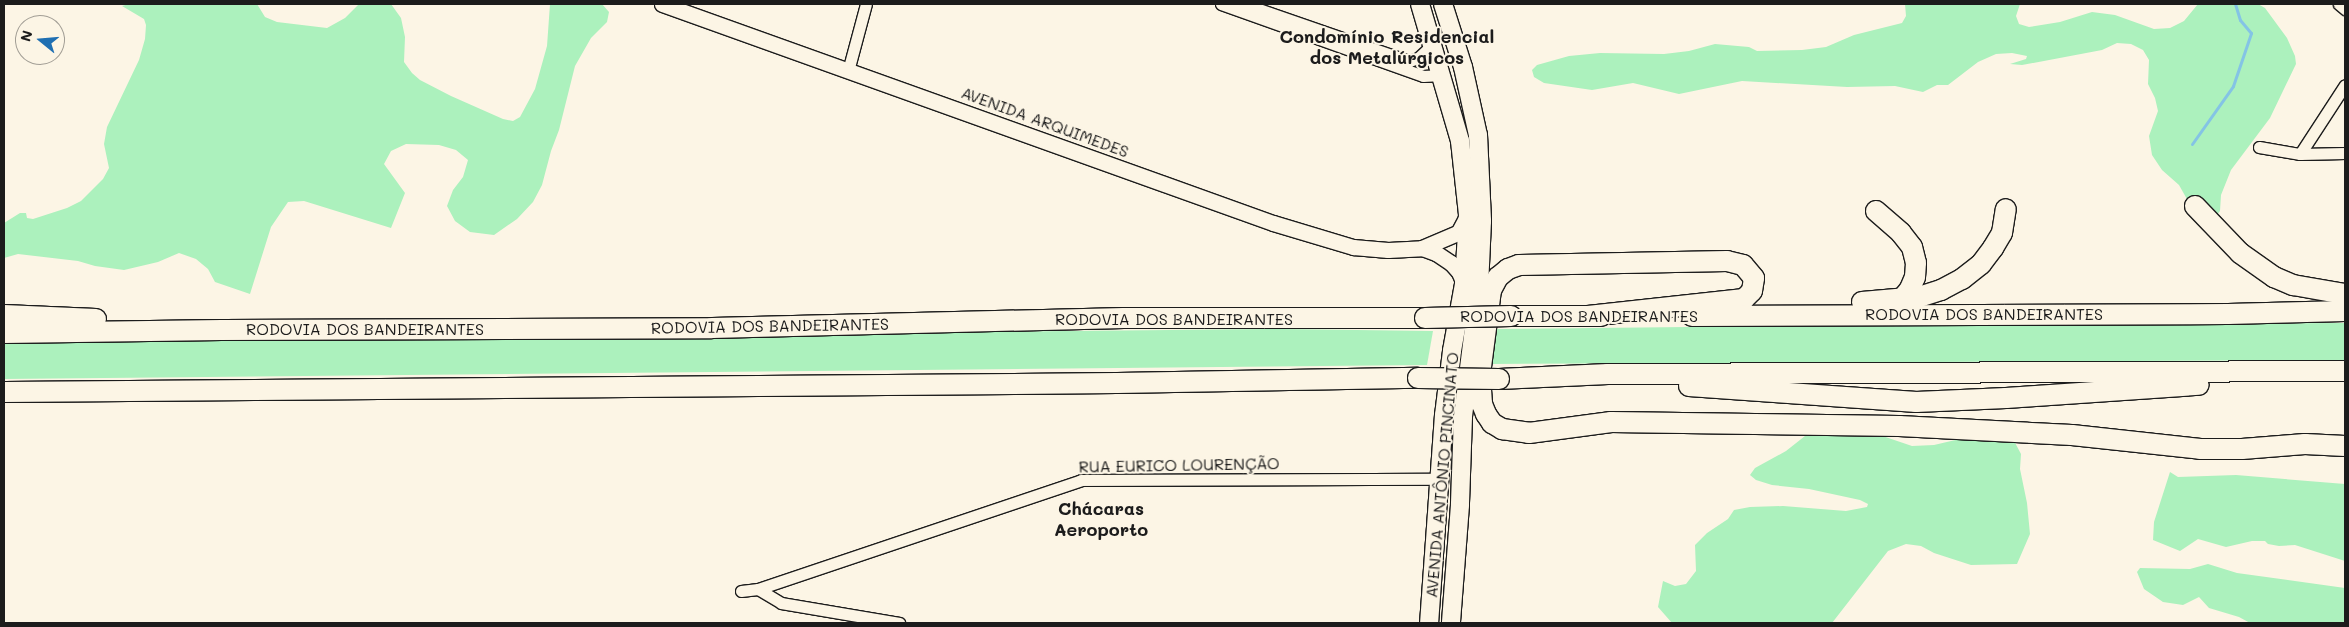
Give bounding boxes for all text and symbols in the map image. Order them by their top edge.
north arrow [15,15,65,65]
district label: Condomínio Residencial dos Metalúrgicos [1280,26,1494,68]
text: N [15,28,37,44]
street label: AVENIDA ARQUIMEDES [959,83,1131,161]
street label: RODOVIA DOS BANDEIRANTES [1865,304,2103,324]
street label: RODOVIA DOS BANDEIRANTES [1460,306,1698,326]
street label: RODOVIA DOS BANDEIRANTES [1055,309,1293,329]
street label: RODOVIA DOS BANDEIRANTES [651,314,889,338]
street label: RODOVIA DOS BANDEIRANTES [246,319,484,339]
street label: AVENIDA ANTÔNIO PINCINATO [1422,351,1462,599]
street label: RUA EURICO LOURENÇÃO [1078,454,1280,476]
district label: Chácaras Aeroporto [1054,498,1148,540]

